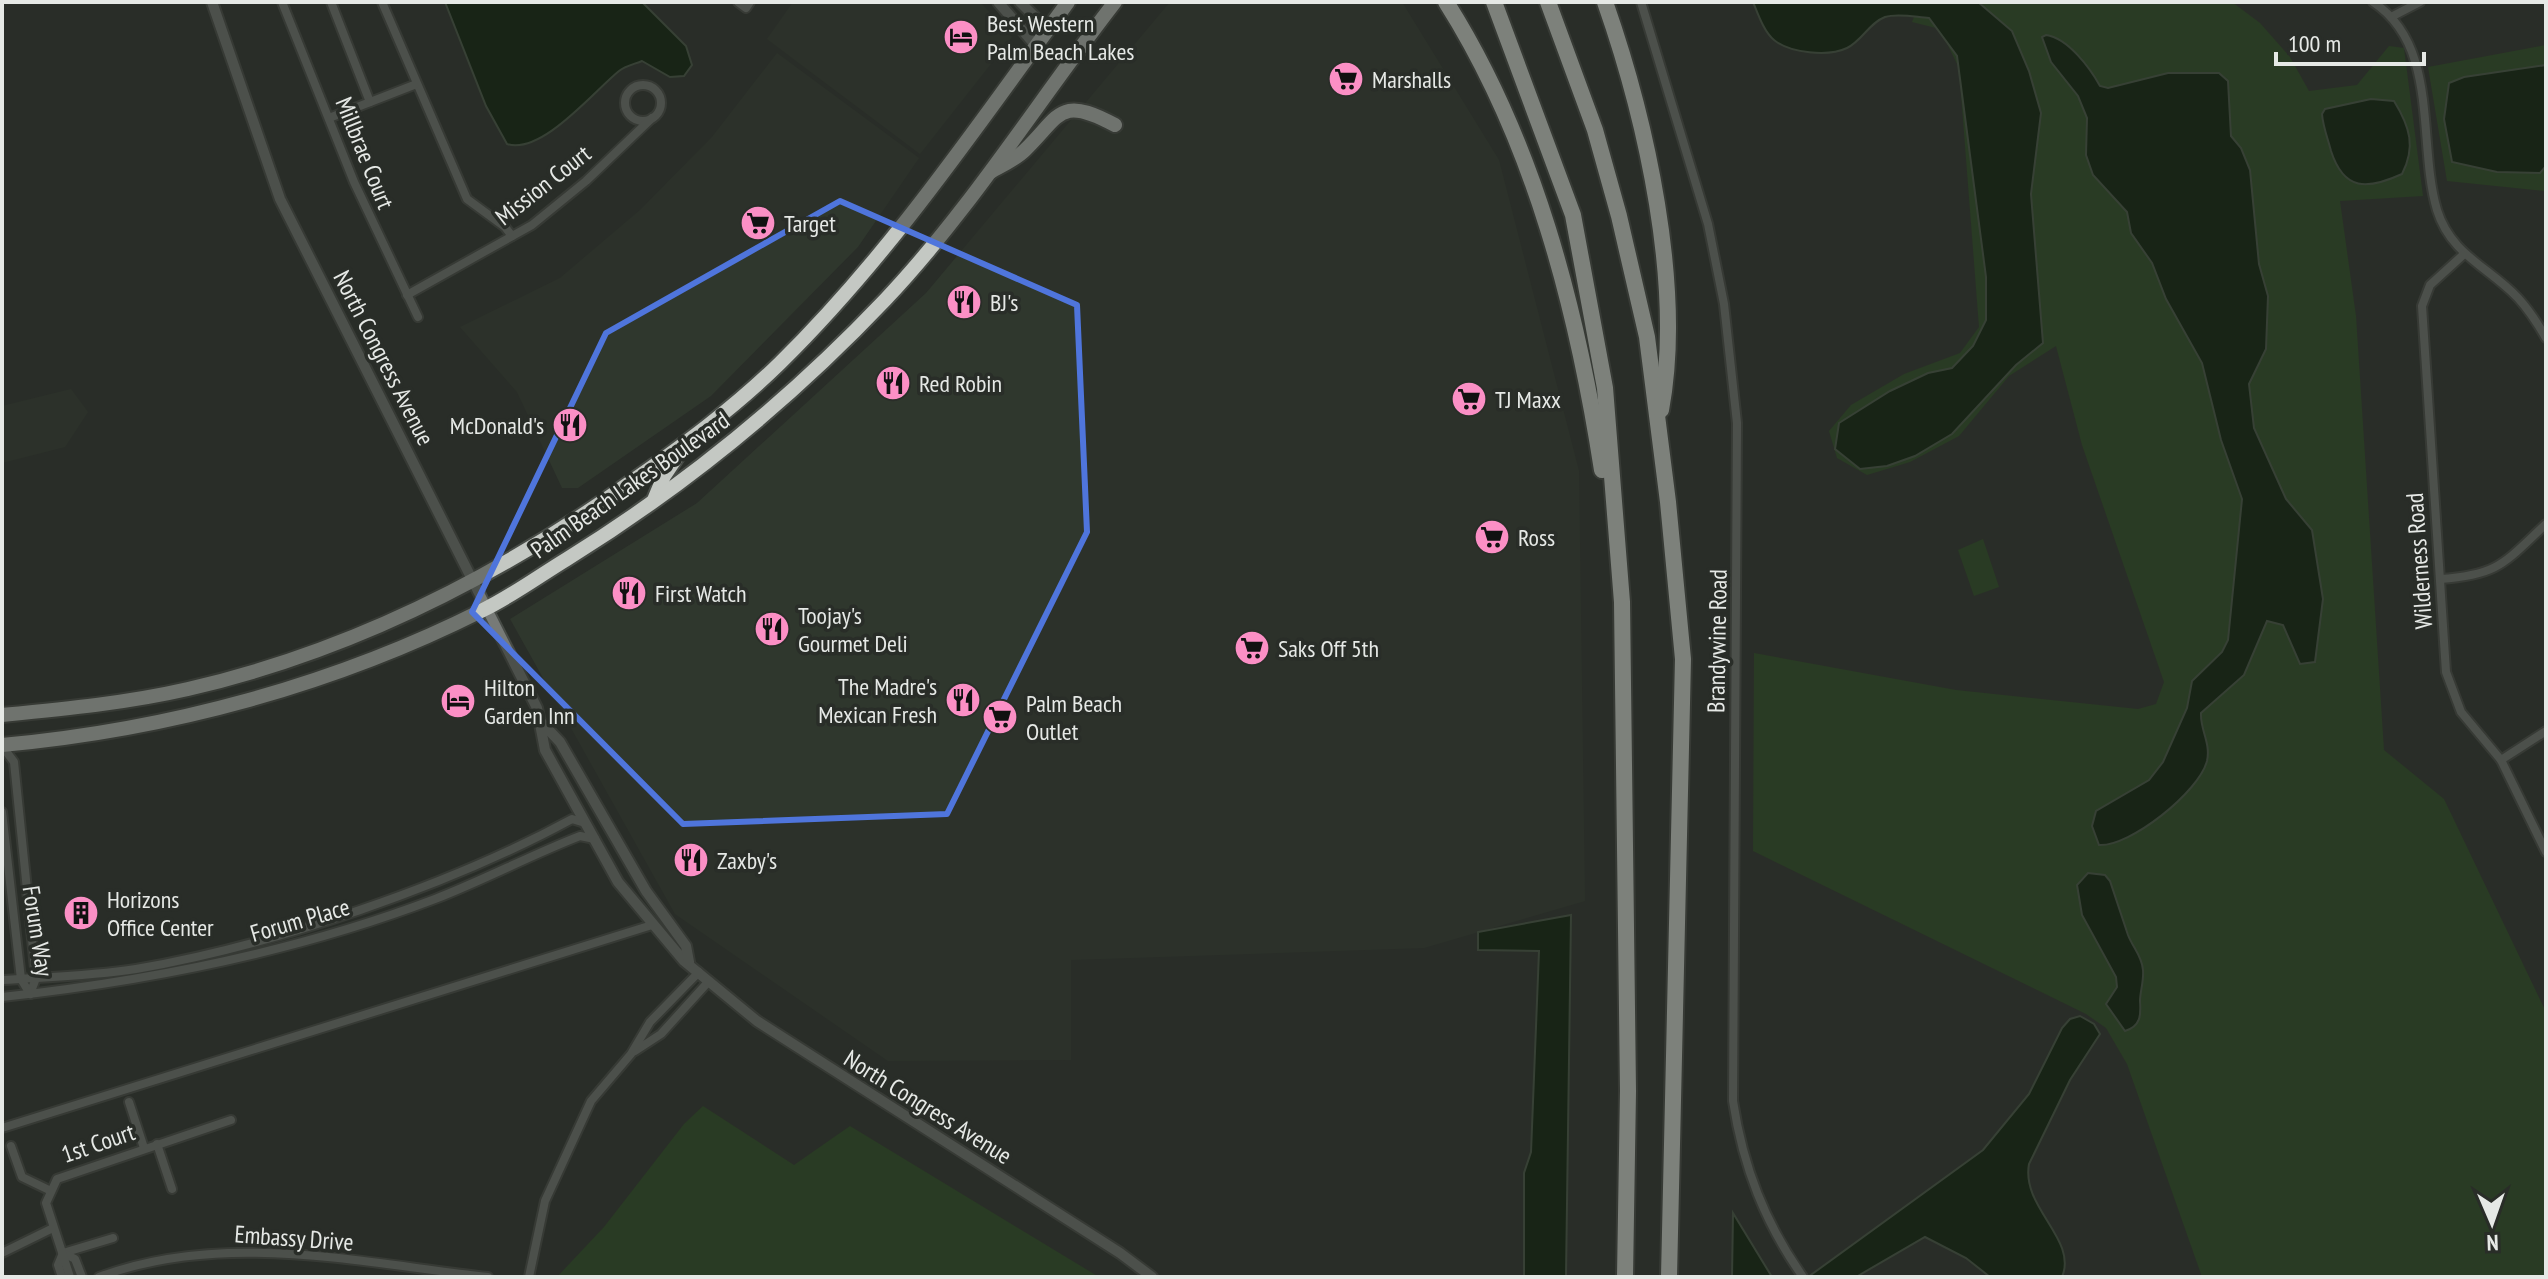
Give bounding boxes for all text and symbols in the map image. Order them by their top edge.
place label: Best Western Palm Beach Lakes [987,8,1134,67]
scale bar [2276,16,2424,66]
hotel icon: Best Western Palm Beach Lakes [942,18,980,56]
text: 100 m [2288,28,2341,59]
supermarket icon: Marshalls [1327,60,1365,98]
place label: Marshalls [1372,64,1451,95]
street label: Millbrae Court [329,92,402,214]
street label: Mission Court [489,138,597,232]
supermarket icon: Target [739,204,777,242]
place label: Target [784,208,836,239]
street label: North Congress Avenue [327,265,441,451]
restaurant icon: BJ's [945,283,983,321]
place label: BJ's [990,287,1018,318]
restaurant icon: Red Robin [874,364,912,402]
place label: Red Robin [919,368,1002,399]
supermarket icon: TJ Maxx [1450,380,1488,418]
place label: TJ Maxx [1495,384,1561,415]
street label: Palm Beach Lakes Boulevard [525,405,735,565]
restaurant icon: McDonald's [551,406,589,444]
place label: McDonald's [450,410,544,441]
street label: Wilderness Road [2399,492,2439,630]
supermarket icon: Ross [1473,518,1511,556]
place label: Ross [1518,522,1555,553]
street label: Brandywine Road [1700,569,1734,713]
restaurant icon: First Watch [610,574,648,612]
place label: First Watch [655,578,747,609]
place label: Toojay's Gourmet Deli [798,600,908,659]
restaurant icon: Toojay's Gourmet Deli [753,610,791,648]
supermarket icon: Saks Off 5th [1233,629,1271,667]
place label: Saks Off 5th [1278,633,1379,664]
place label: The Madre's Mexican Fresh [818,671,937,730]
place label: Hilton Garden Inn [484,672,575,731]
restaurant icon: The Madre's Mexican Fresh [944,681,982,719]
hotel icon: Hilton Garden Inn [439,682,477,720]
place label: Palm Beach Outlet [1026,688,1122,747]
supermarket icon: Palm Beach Outlet [981,698,1019,736]
restaurant icon: Zaxby's [672,841,710,879]
place label: Zaxby's [717,845,777,876]
street label: Forum Way [16,883,60,979]
place label: Horizons Office Center [107,884,214,943]
street label: Forum Place [247,891,353,949]
building icon: Horizons Office Center [62,894,100,932]
street label: North Congress Avenue [838,1043,1018,1171]
street label: 1st Court [57,1116,139,1170]
north arrow [2452,1183,2532,1263]
street label: Embassy Drive [233,1218,355,1258]
text: N [2486,1229,2499,1257]

